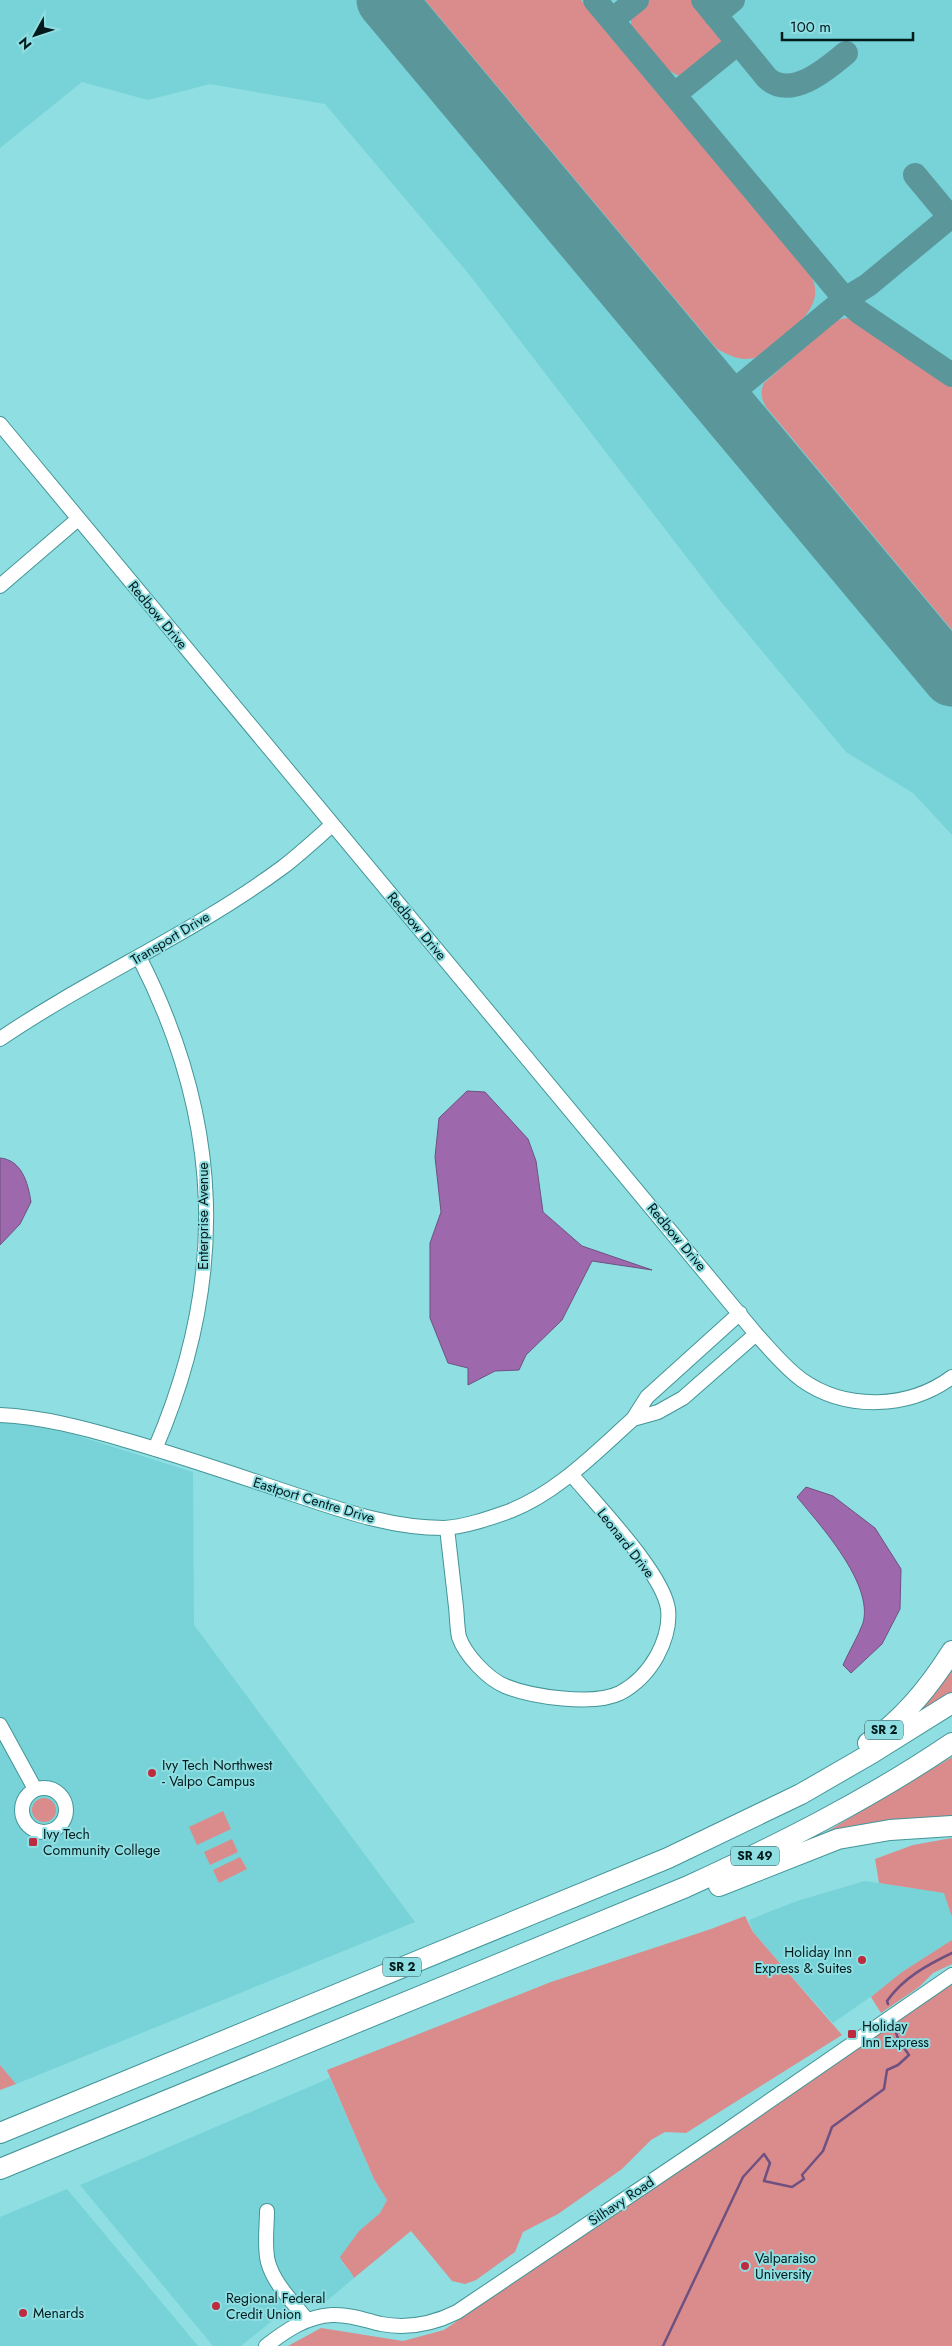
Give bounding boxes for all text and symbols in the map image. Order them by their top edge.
north arrow [10,10,60,60]
scale bar [782,10,913,42]
text: 100 m [790,16,831,38]
text: N [14,33,36,54]
street label: Redbow Drive [124,577,192,653]
street label: Redbow Drive [383,888,451,964]
street label: Transport Drive [127,907,213,969]
street label: Enterprise Avenue [193,1162,213,1270]
street label: Redbow Drive [643,1199,711,1275]
street label: Eastport Centre Drive [251,1472,377,1528]
street label: Leonard Drive [592,1504,660,1582]
road number: SR 2 [865,1720,903,1740]
place label: Ivy Tech Northwest - Valpo Campus [162,1755,273,1791]
marker: Ivy Tech Northwest - Valpo Campus [146,1767,158,1779]
place label: Ivy Tech Community College [43,1824,160,1860]
marker: Ivy Tech Community College [27,1836,39,1848]
road number: SR 49 [731,1846,779,1865]
place label: Holiday Inn Express & Suites [755,1942,852,1978]
marker: Holiday Inn Express & Suites [856,1954,868,1966]
road number: SR 2 [383,1958,421,1976]
place label: Holiday Inn Express [862,2016,929,2052]
marker: Holiday Inn Express [846,2028,858,2040]
street label: Silhavy Road [584,2172,658,2230]
place label: Valparaiso University [755,2248,816,2284]
marker: Valparaiso University [739,2260,751,2272]
place label: Regional Federal Credit Union [226,2288,326,2324]
marker: Regional Federal Credit Union [210,2300,222,2312]
place label: Menards [33,2303,84,2323]
marker: Menards [17,2307,29,2319]

